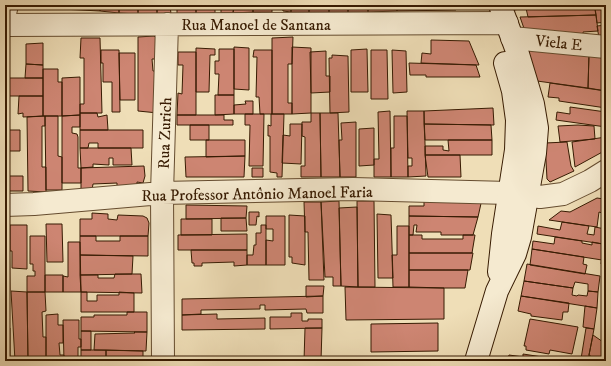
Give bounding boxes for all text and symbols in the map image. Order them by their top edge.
street label: Rua Manoel de Santana [181,15,331,35]
street label: Viela E [533,30,583,55]
street label: Rua Zurich [154,96,176,169]
street label: Rua Professor Antônio Manoel Faria [141,182,373,206]

